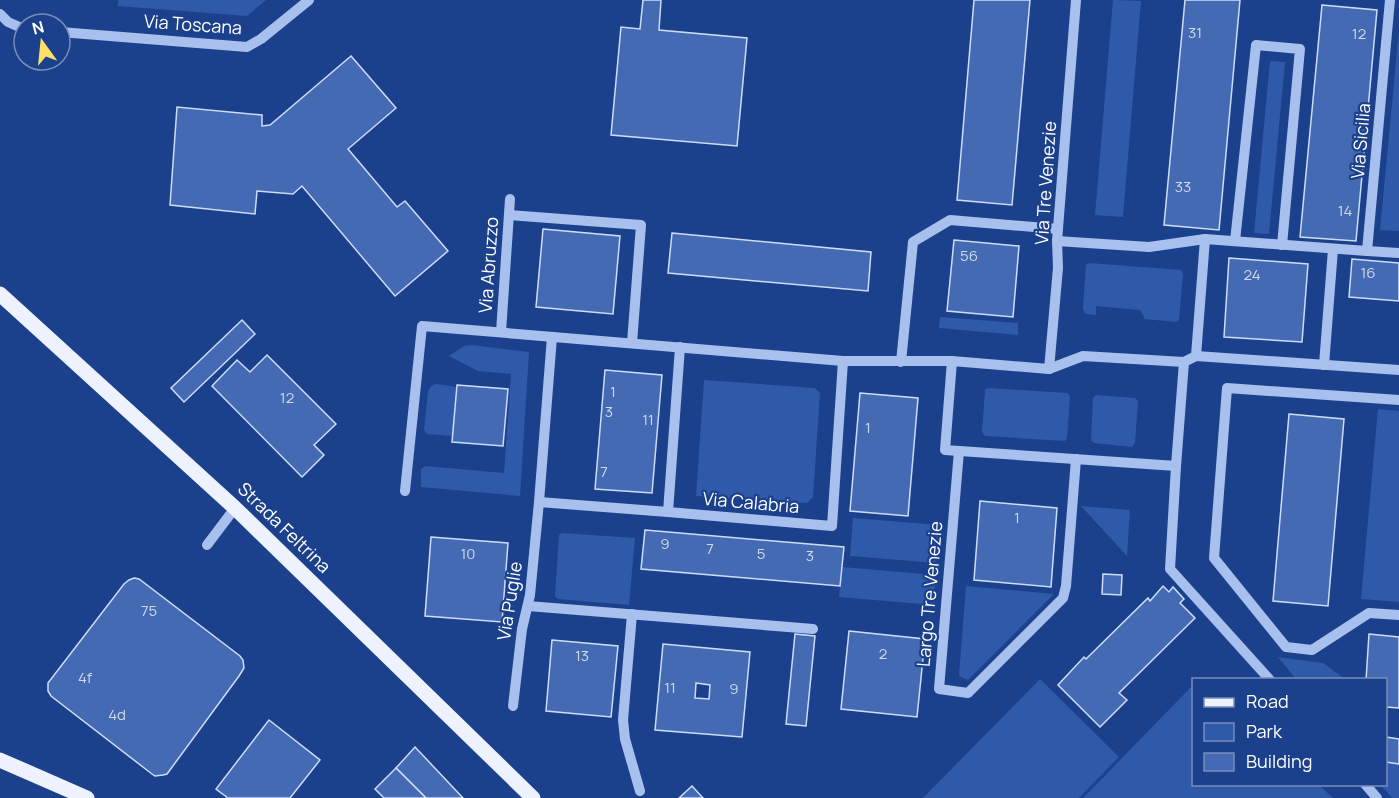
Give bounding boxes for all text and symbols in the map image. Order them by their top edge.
street label: Via Toscana [143,9,243,39]
north arrow [12,12,72,72]
text: N [30,15,47,40]
house number: 31 [1188,22,1202,43]
house number: 12 [1352,23,1366,44]
street label: Via Sicilia [1345,102,1375,180]
street label: Via Tre Venezie [1029,120,1061,246]
house number: 33 [1175,176,1191,197]
house number: 14 [1338,200,1352,221]
street label: Via Abruzzo [473,216,503,314]
house number: 56 [960,245,978,266]
house number: 16 [1360,262,1376,283]
house number: 24 [1243,264,1261,285]
house number: 1 [610,381,616,402]
house number: 12 [280,387,294,408]
house number: 3 [605,401,613,422]
house number: 11 [642,409,654,430]
house number: 1 [865,417,871,438]
house number: 7 [600,461,608,482]
street label: Strada Feltrina [233,477,336,578]
street label: Via Calabria [702,486,800,518]
house number: 1 [1014,507,1020,528]
street label: Largo Tre Venezie [911,520,947,668]
house number: 9 [660,533,670,554]
house number: 7 [706,538,714,559]
house number: 10 [461,543,476,564]
house number: 5 [757,543,765,564]
house number: 3 [806,545,814,566]
street label: Via Puglie [491,560,527,642]
house number: 75 [141,600,157,621]
house number: 2 [879,643,887,664]
house number: 13 [575,645,589,666]
house number: 4f [78,667,93,688]
house number: 11 [664,677,676,698]
house number: 9 [729,678,739,699]
legend [1192,678,1387,786]
text: Road [1246,689,1289,713]
house number: 4d [108,704,126,725]
text: Park [1246,719,1283,743]
text: Building [1246,749,1312,773]

